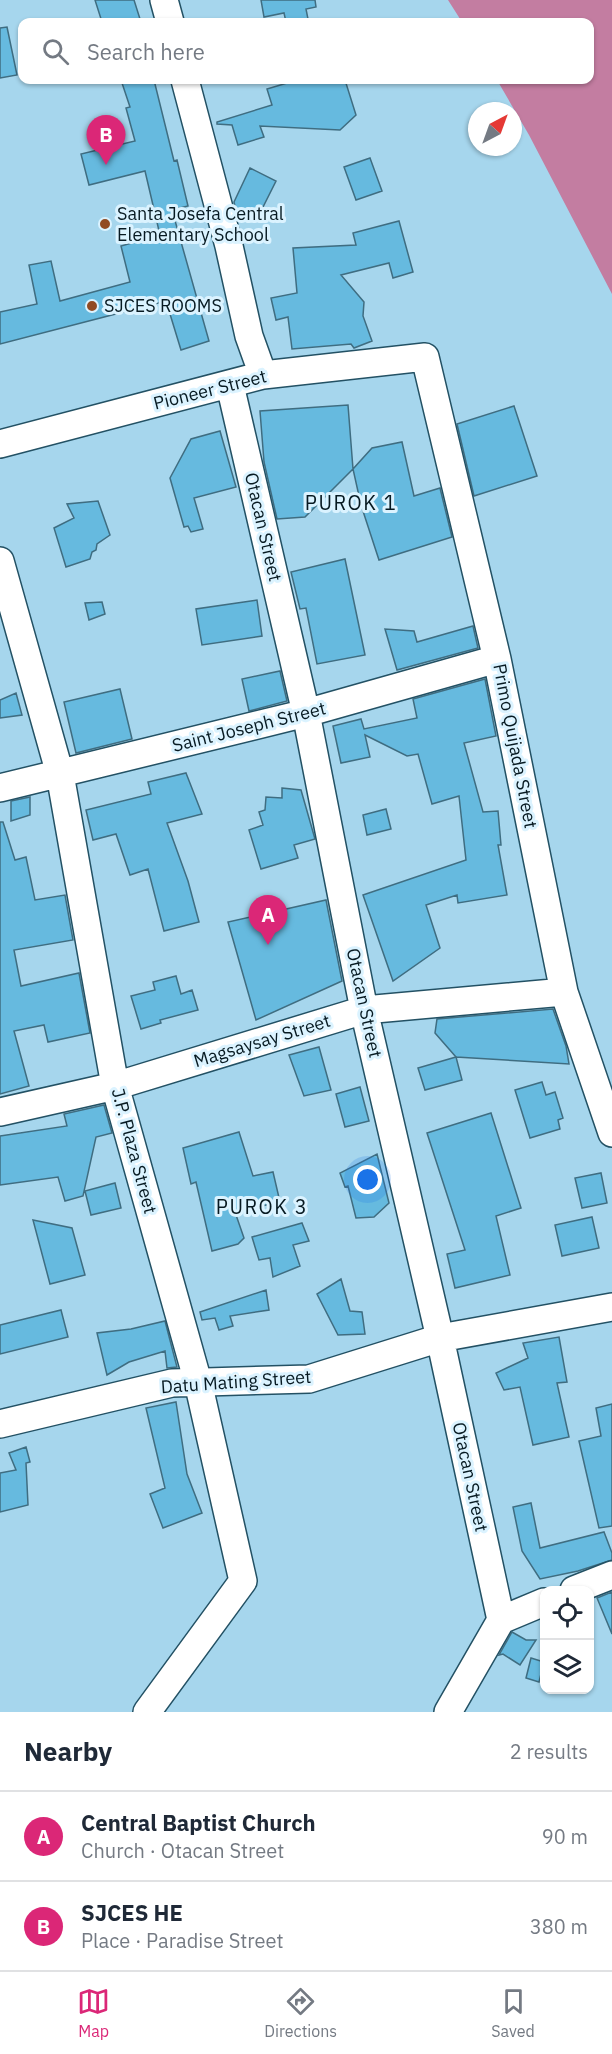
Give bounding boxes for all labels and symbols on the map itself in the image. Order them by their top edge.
north arrow [468,102,522,156]
pin: B [86,116,126,165]
place label: Santa Josefa Central Elementary School [117,202,284,246]
marker: Santa Josefa Central Elementary School [98,217,112,231]
place label: SJCES ROOMS [104,294,222,317]
marker: SJCES ROOMS [85,299,99,313]
street label: Pioneer Street [151,364,269,415]
street label: Otacan Street [240,470,287,584]
district label: PUROK 1 [305,489,397,516]
street label: Primo Quijada Street [488,662,543,830]
street label: Saint Joseph Street [170,696,328,757]
pin: A [248,896,288,945]
street label: Otacan Street [342,946,387,1060]
street label: Magsaysay Street [191,1009,333,1072]
street label: J.P. Plaza Street [107,1086,162,1216]
your location [353,1165,382,1194]
district label: PUROK 3 [216,1193,308,1220]
street label: Datu Mating Street [160,1365,312,1398]
street label: Otacan Street [448,1420,493,1534]

